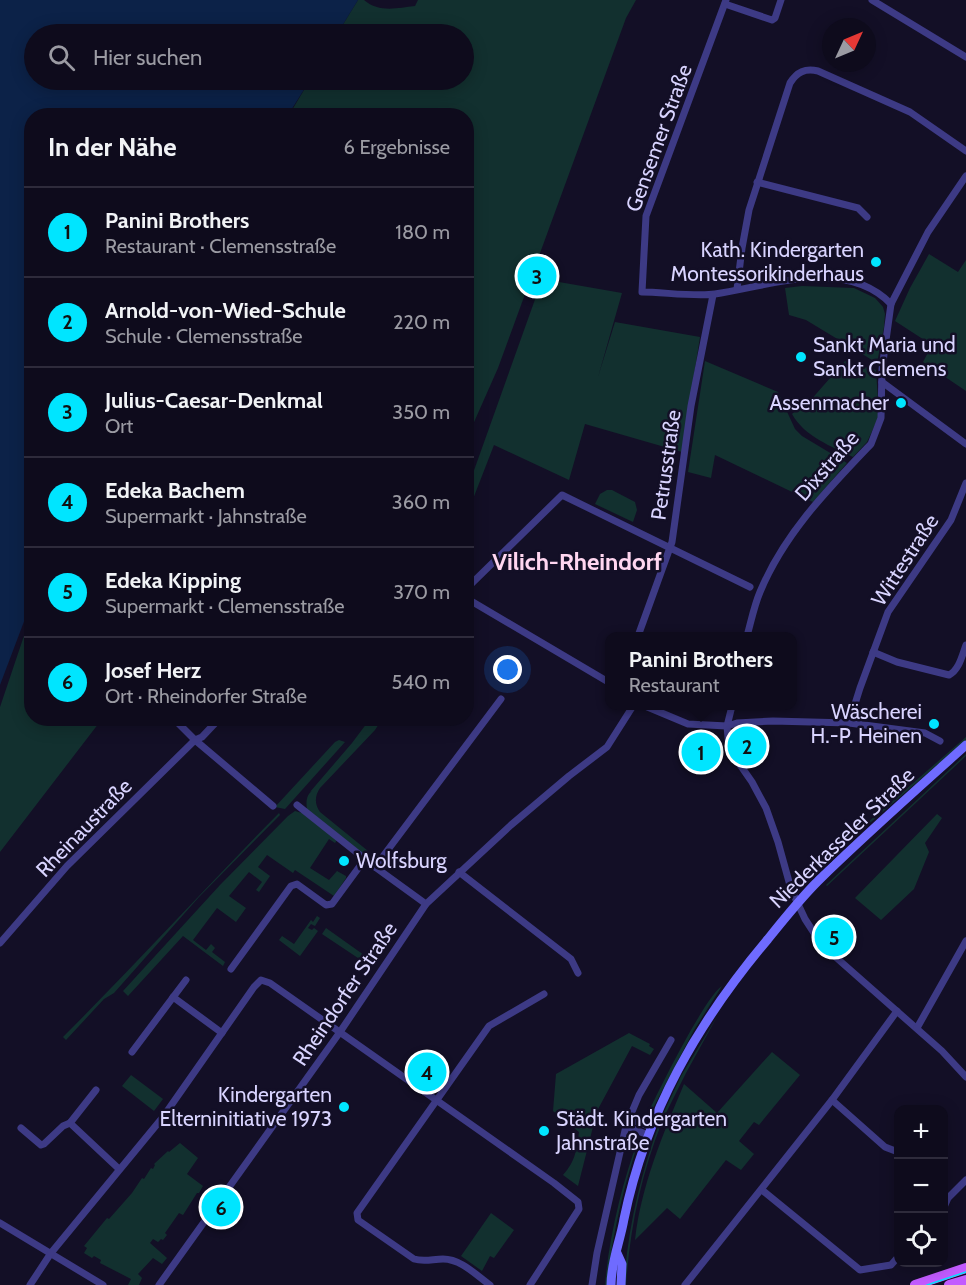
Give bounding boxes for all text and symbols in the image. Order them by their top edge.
north arrow [822,18,876,72]
search box [24,24,474,90]
icon: search [45,41,78,74]
text: Hier suchen [93,44,202,71]
street label: Gensemer Straße [620,61,697,215]
text: In der Nähe [48,131,177,163]
text: 6 Ergebnisse [344,135,450,159]
text: Panini Brothers [105,207,249,234]
text: 1 [64,220,71,244]
text: 180 m [395,220,450,244]
text: Restaurant · Clemensstraße [105,234,336,258]
place label: Kath. Kindergarten Montessorikinderhaus [671,237,864,286]
pin: 3 [518,254,556,298]
marker: Kath. Kindergarten Montessorikinderhaus [869,255,883,269]
text: Arnold-von-Wied-Schule [105,297,346,324]
text: 2 [62,310,73,334]
text: 220 m [393,310,450,334]
text: Schule · Clemensstraße [105,324,303,348]
place label: Sankt Maria und Sankt Clemens [813,332,956,381]
marker: Sankt Maria und Sankt Clemens [794,350,808,364]
text: Julius-Caesar-Denkmal [105,387,323,414]
place label: Assenmacher [769,390,889,415]
marker: Assenmacher [894,396,908,410]
text: 3 [62,400,73,424]
text: 350 m [392,400,450,424]
street label: Petrusstraße [645,408,686,522]
text: Ort [105,414,133,438]
street label: Dixstraße [789,425,864,506]
text: Edeka Bachem [105,477,245,504]
text: 4 [61,490,74,514]
text: 360 m [392,490,450,514]
text: Supermarkt · Jahnstraße [105,504,307,528]
street label: Wittestraße [866,509,944,610]
district label: Vilich-Rheindorf [492,547,662,576]
text: Edeka Kipping [105,567,241,594]
text: 5 [62,580,73,604]
text: 370 m [393,580,450,604]
text: Supermarkt · Clemensstraße [105,594,345,618]
popup [605,632,797,710]
text: Panini Brothers [629,646,773,673]
your location [493,655,522,684]
text: Josef Herz [105,657,201,684]
text: 6 [62,670,73,694]
text: 540 m [392,670,450,694]
text: Restaurant [629,673,719,697]
text: Ort · Rheindorfer Straße [105,684,307,708]
place label: Wäscherei H.-P. Heinen [811,699,922,748]
marker: Wäscherei H.-P. Heinen [927,717,941,731]
pin: 2 [728,724,766,768]
pin: 1 [682,730,720,774]
street label: Niederkasseler Straße [764,762,919,913]
street label: Rheinaustraße [31,773,137,882]
place label: Wolfsburg [356,848,447,873]
marker: Wolfsburg [337,854,351,868]
pin: 5 [814,914,854,960]
street label: Rheindorfer Straße [287,917,402,1070]
pin: 4 [408,1050,446,1094]
place label: Kindergarten Elterninitiative 1973 [160,1082,332,1131]
marker: Kindergarten Elterninitiative 1973 [337,1100,351,1114]
map controls [894,1105,948,1267]
button: + [894,1105,948,1159]
place label: Städt. Kindergarten Jahnstraße [555,1106,727,1155]
marker: Städt. Kindergarten Jahnstraße [537,1124,551,1138]
button: − [894,1159,948,1213]
pin: 6 [202,1184,240,1230]
button: locate [894,1213,948,1267]

